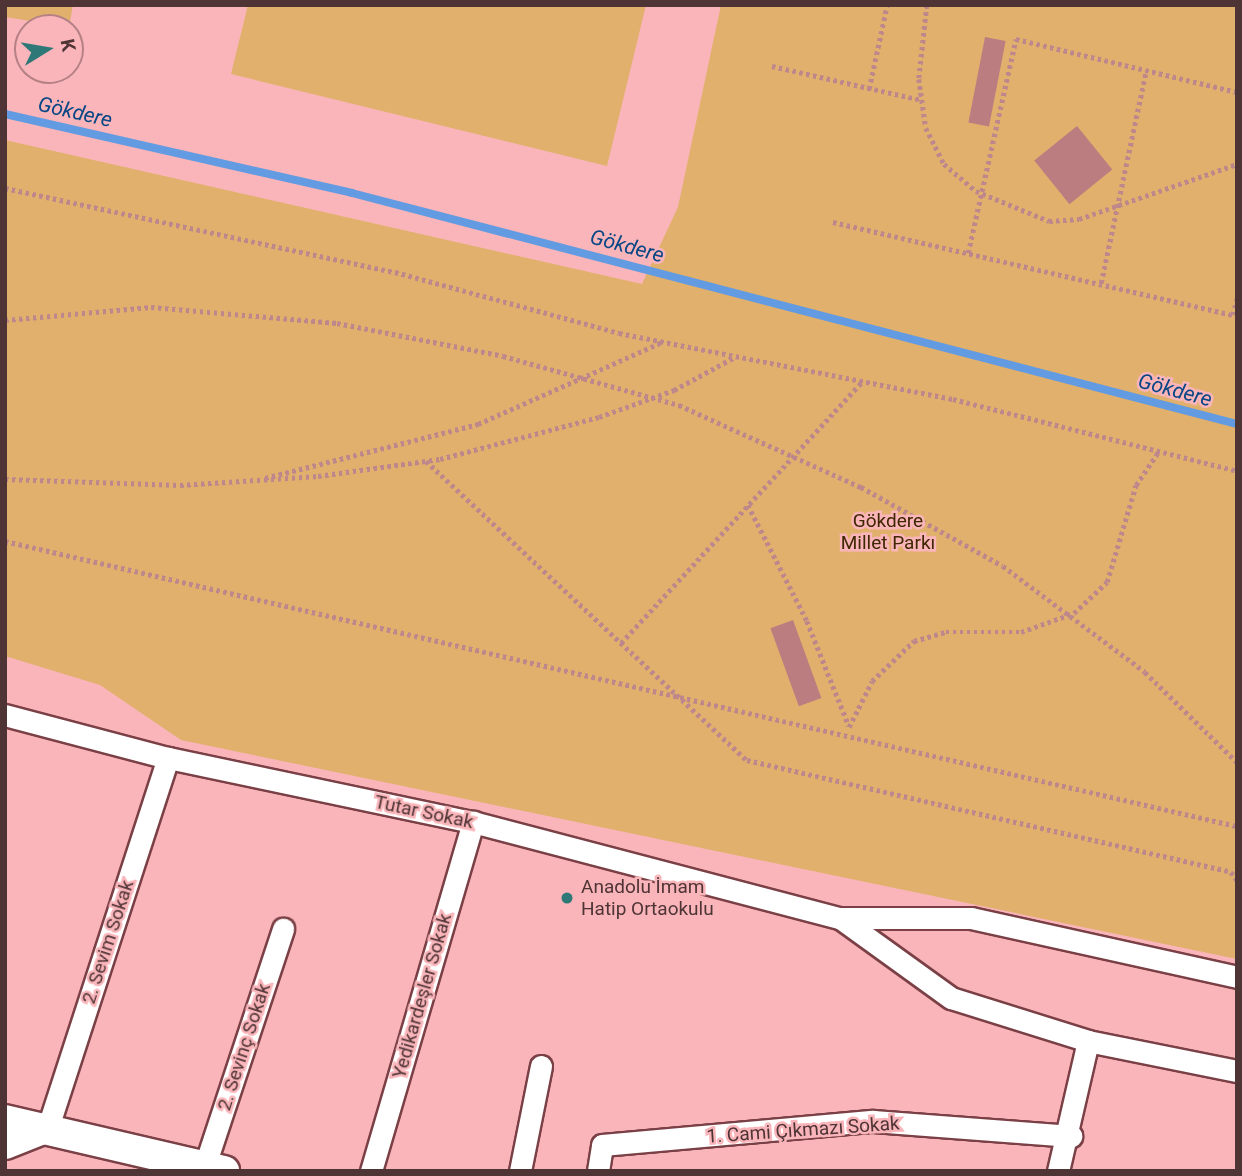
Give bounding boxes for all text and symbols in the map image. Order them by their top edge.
north arrow [14,14,84,84]
text: K [56,37,81,53]
water label: Gökdere [35,91,115,133]
water label: Gökdere [587,224,667,268]
water label: Gökdere [1135,368,1215,412]
park label: Gökdere Millet Parkı [841,510,935,554]
street label: Tutar Sokak [373,790,475,834]
place label: Anadolu İmam Hatip Ortaokulu [581,876,714,920]
street label: 2. Sevim Sokak [77,877,139,1007]
marker: Anadolu İmam Hatip Ortaokulu [559,890,575,906]
street label: Yedikardeşler Sokak [388,911,456,1081]
street label: 2. Sevinç Sokak [213,981,275,1113]
street label: 1. Cami Çıkmazı Sokak [706,1112,900,1148]

